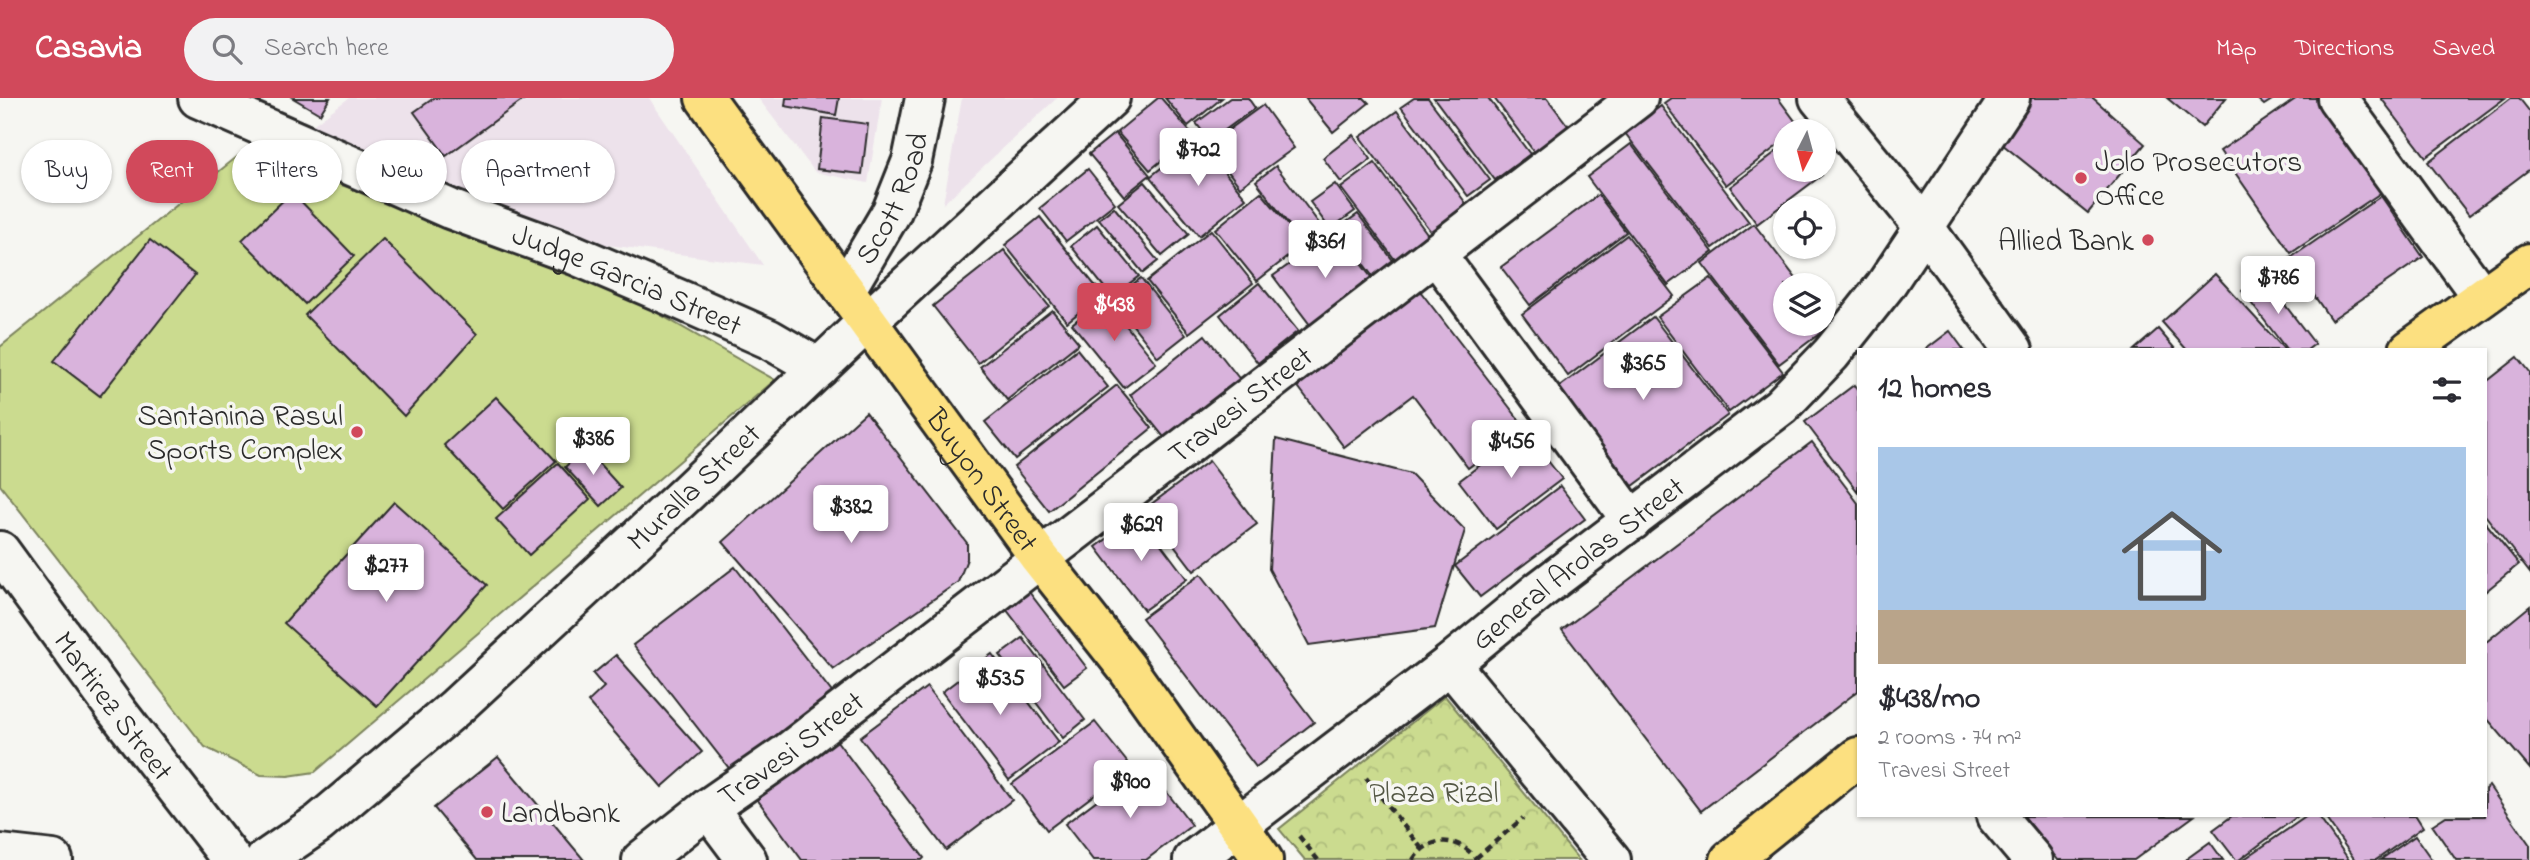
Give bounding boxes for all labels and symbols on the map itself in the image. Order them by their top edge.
north arrow [1773,119,1836,182]
street label: Scott Road [846,129,942,274]
pin: $702 [1157,129,1239,188]
place label: Jolo Prosecutors Office [2095,142,2302,220]
marker: Jolo Prosecutors Office [2073,170,2089,186]
street label: Judge Garcia Street [505,215,748,349]
pin: $361 [1284,220,1366,280]
place label: Allied Bank [1998,221,2135,265]
marker: Allied Bank [2140,232,2156,248]
pin: $786 [2237,256,2319,316]
pin: $438 [1073,284,1155,343]
street label: Travesi Street [1160,337,1324,477]
pin: $365 [1602,342,1684,402]
place label: Santanina Rasul Sports Complex [138,396,343,474]
street label: Buyon Street [912,400,1048,562]
street label: Muralla Street [618,414,773,563]
pin: $386 [552,418,634,477]
pin: $456 [1470,420,1552,480]
marker: Santanina Rasul Sports Complex [349,424,365,440]
street label: General Arolas Street [1463,468,1696,663]
pin: $382 [810,486,892,545]
pin: $629 [1100,504,1182,563]
pin: $277 [345,545,427,604]
street label: Martirez Street [41,623,182,792]
pin: $535 [959,658,1041,717]
street label: Travesi Street [710,682,875,820]
pin: $900 [1089,760,1171,820]
park label: Plaza Rizal [1370,773,1498,817]
place label: Landbank [501,793,621,837]
marker: Landbank [479,804,495,820]

